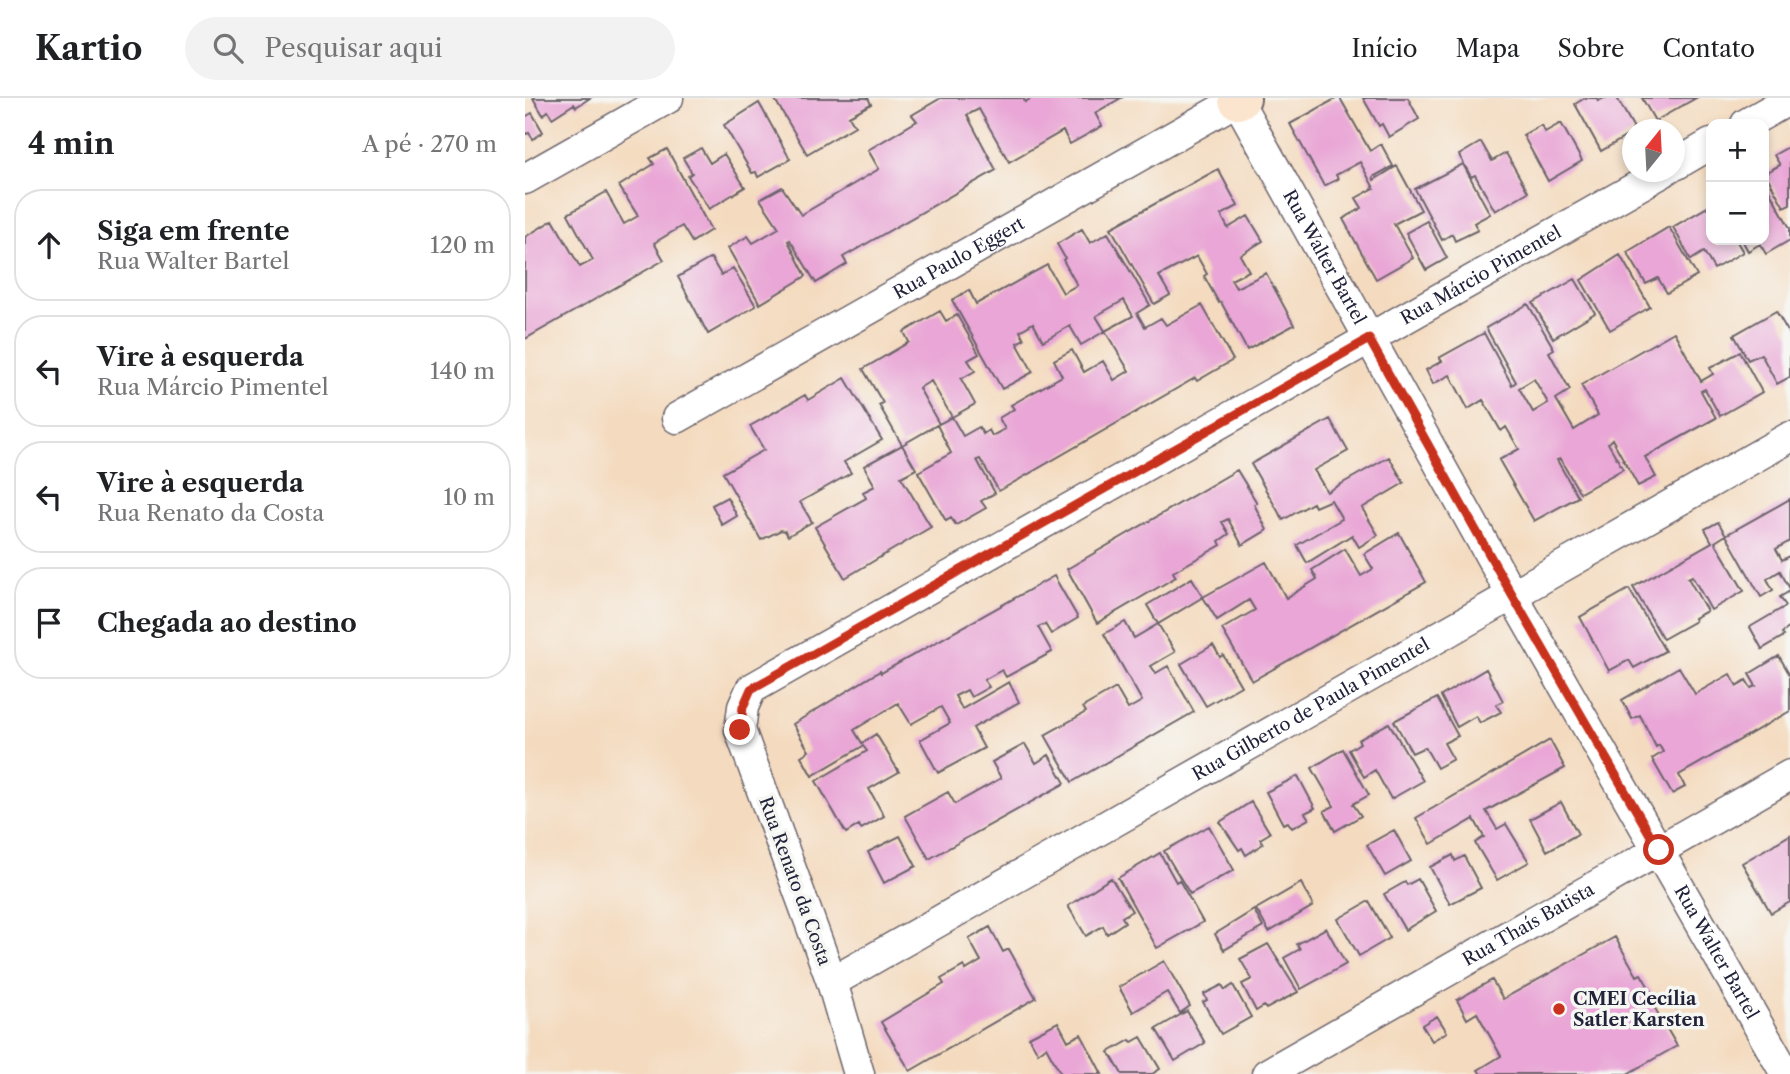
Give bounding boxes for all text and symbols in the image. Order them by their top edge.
search box [185,17,675,80]
text: Kartio [35,28,143,69]
icon: search [209,29,247,67]
text: Pesquisar aqui [265,32,442,64]
text: Início [1351,34,1417,63]
text: Mapa [1455,34,1520,63]
text: Sobre [1558,34,1624,63]
text: Contato [1662,34,1755,63]
north arrow [1622,119,1685,182]
map controls [1706,119,1769,245]
button: + [1706,119,1769,182]
text: 4 min [28,125,114,162]
text: A pé · 270 m [362,130,497,158]
button: − [1706,182,1769,245]
street label: Rua Walter Bartel [1278,186,1371,328]
street label: Rua Paulo Eggert [889,212,1029,304]
text: Siga em frente [97,215,290,247]
street label: Rua Márcio Pimentel [1397,221,1565,330]
icon: ahead [30,226,68,264]
text: 120 m [430,231,495,259]
text: Rua Walter Bartel [97,247,289,275]
text: Vire à esquerda [97,341,304,373]
icon: left [30,352,68,390]
text: 140 m [430,357,495,385]
text: Rua Márcio Pimentel [97,373,329,401]
text: Vire à esquerda [97,467,304,499]
icon: left [30,478,68,516]
text: 10 m [443,483,495,511]
text: Rua Renato da Costa [97,499,324,527]
icon: arrive [30,604,68,642]
text: Chegada ao destino [97,607,357,639]
street label: Rua Gilberto de Paula Pimentel [1188,633,1433,786]
route end [724,714,755,745]
street label: Rua Renato da Costa [754,794,836,969]
route start [1643,834,1674,865]
street label: Rua Thaís Batista [1459,878,1598,971]
street label: Rua Walter Bartel [1669,881,1763,1023]
place label: CMEI Cecília Satler Karsten [1573,988,1705,1031]
marker: CMEI Cecília Satler Karsten [1551,1001,1567,1017]

